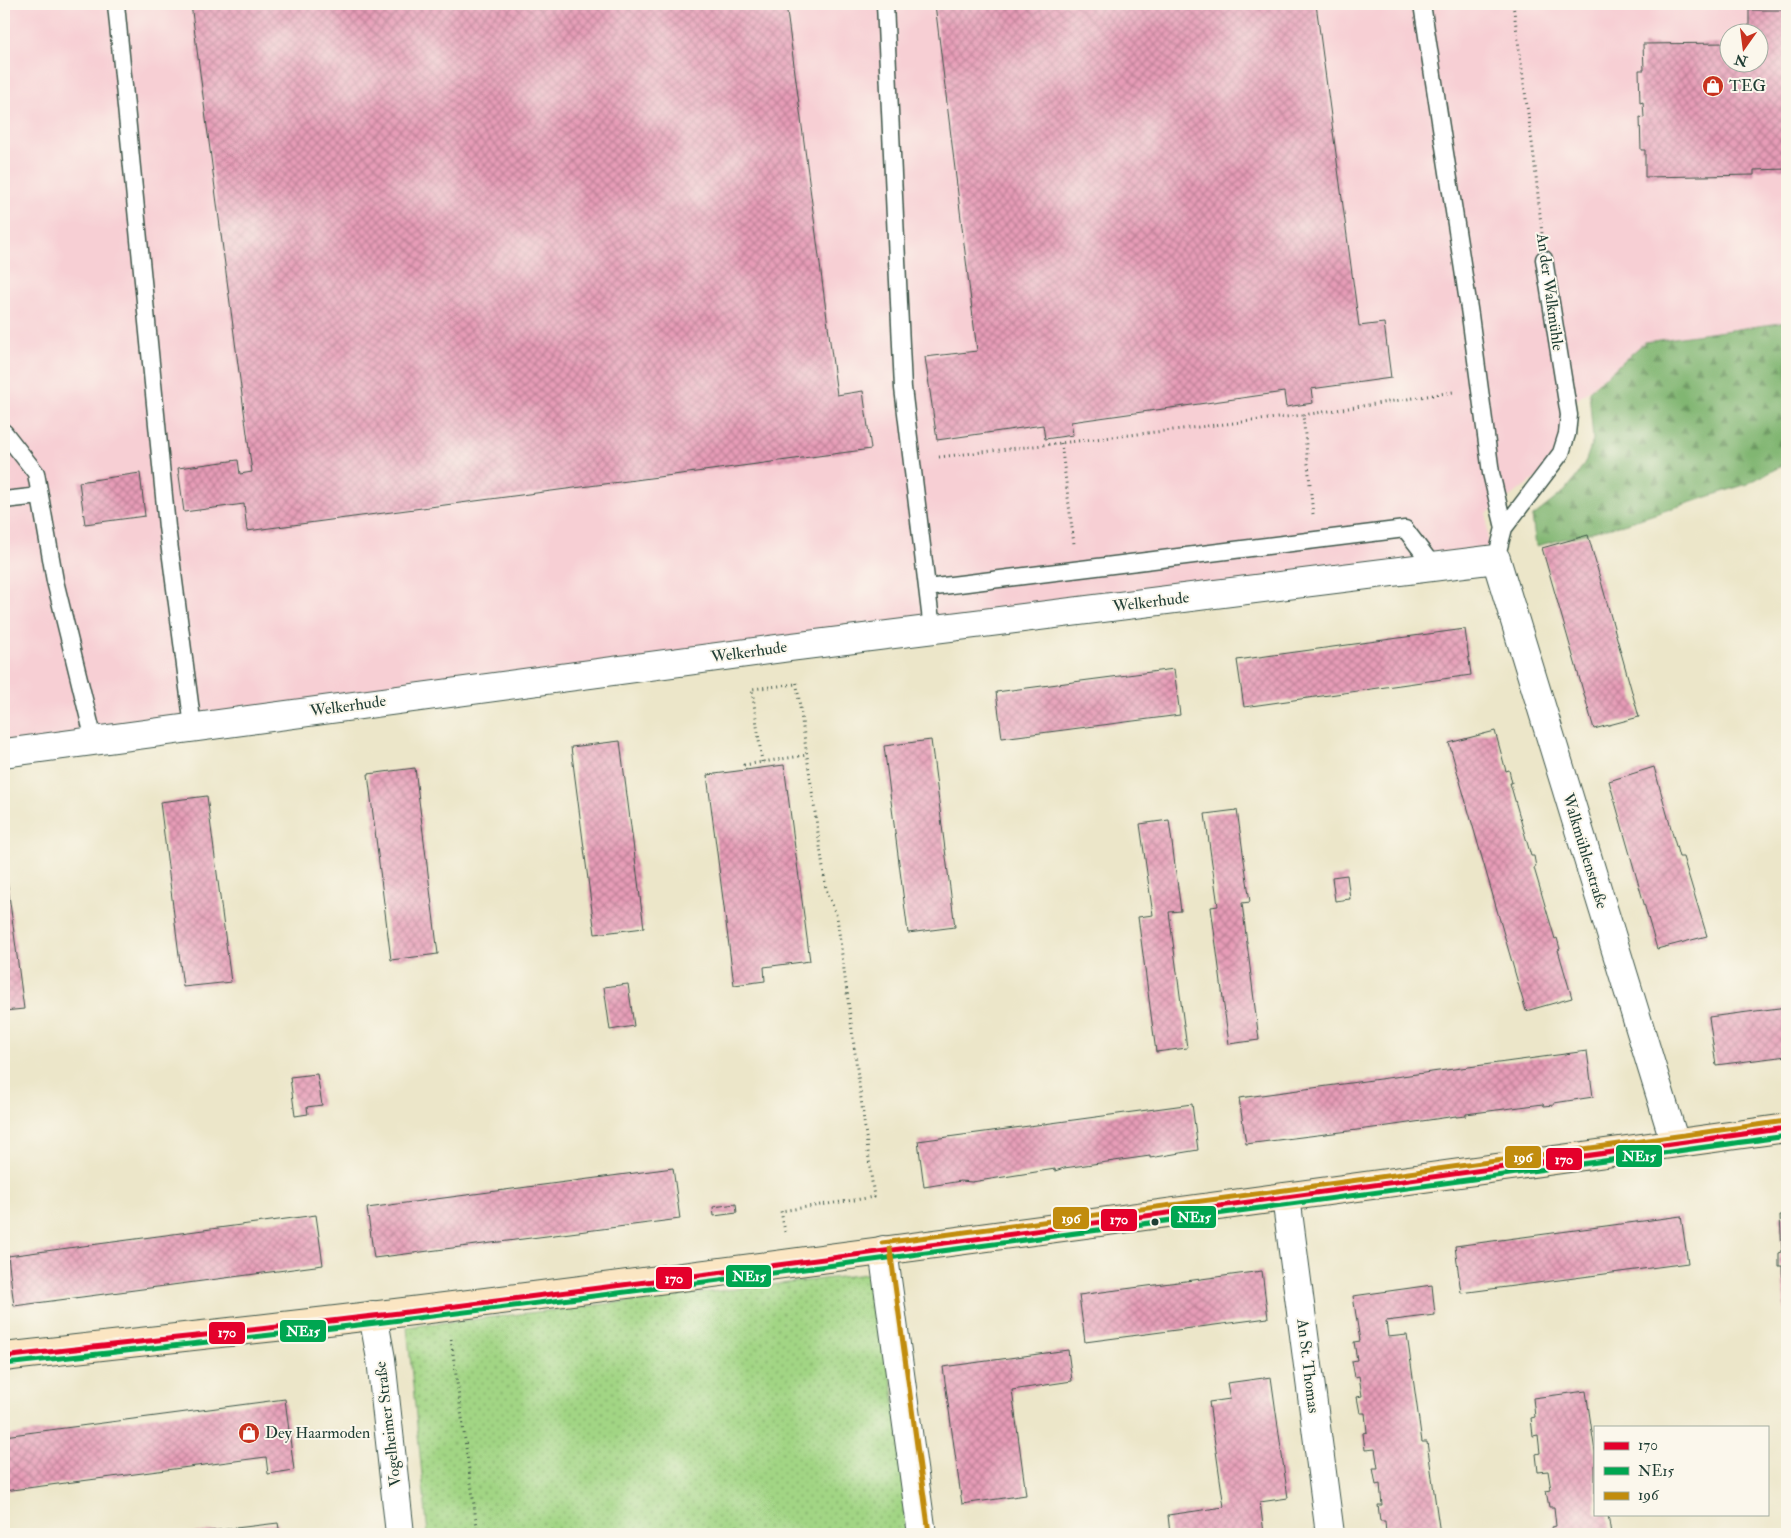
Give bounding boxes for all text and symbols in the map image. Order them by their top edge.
north arrow [1718,22,1768,72]
text: N [1732,50,1750,70]
shop icon: TEG [1701,74,1725,98]
place label: TEG [1729,76,1766,96]
street label: An der Walkmühle [1532,231,1568,352]
street label: Welkerhude [1111,587,1191,617]
street label: Welkerhude [709,637,789,667]
street label: Welkerhude [308,691,388,721]
street label: Walkmühlenstraße [1558,790,1612,911]
line badge: NE15 [1615,1144,1663,1168]
line badge: 196 [1504,1145,1542,1169]
line badge: 170 [1545,1147,1583,1171]
text: NE15 [1621,1148,1657,1165]
text: 196 [1513,1149,1534,1166]
text: 170 [1555,1151,1573,1168]
line badge: NE15 [1170,1205,1217,1229]
line badge: 196 [1052,1206,1090,1230]
line badge: 170 [1100,1208,1138,1232]
text: NE15 [1176,1209,1212,1226]
text: 196 [1061,1210,1082,1227]
text: 170 [1110,1211,1128,1228]
unlabelled marker [1150,1217,1160,1227]
line badge: NE15 [725,1264,772,1288]
line badge: 170 [655,1266,693,1290]
text: NE15 [731,1268,767,1285]
text: 170 [665,1270,683,1287]
street label: An St. Thomas [1292,1317,1324,1414]
line badge: NE15 [279,1319,327,1343]
line badge: 170 [208,1321,246,1345]
text: NE15 [285,1323,321,1340]
text: 170 [218,1324,236,1341]
street label: Vogelheimer Straße [370,1360,406,1488]
shop icon: Dey Haarmoden [237,1421,261,1445]
place label: Dey Haarmoden [265,1423,370,1443]
legend [1594,1426,1768,1516]
text: 170 [1638,1436,1658,1455]
text: NE15 [1638,1462,1675,1481]
text: 196 [1638,1486,1660,1505]

